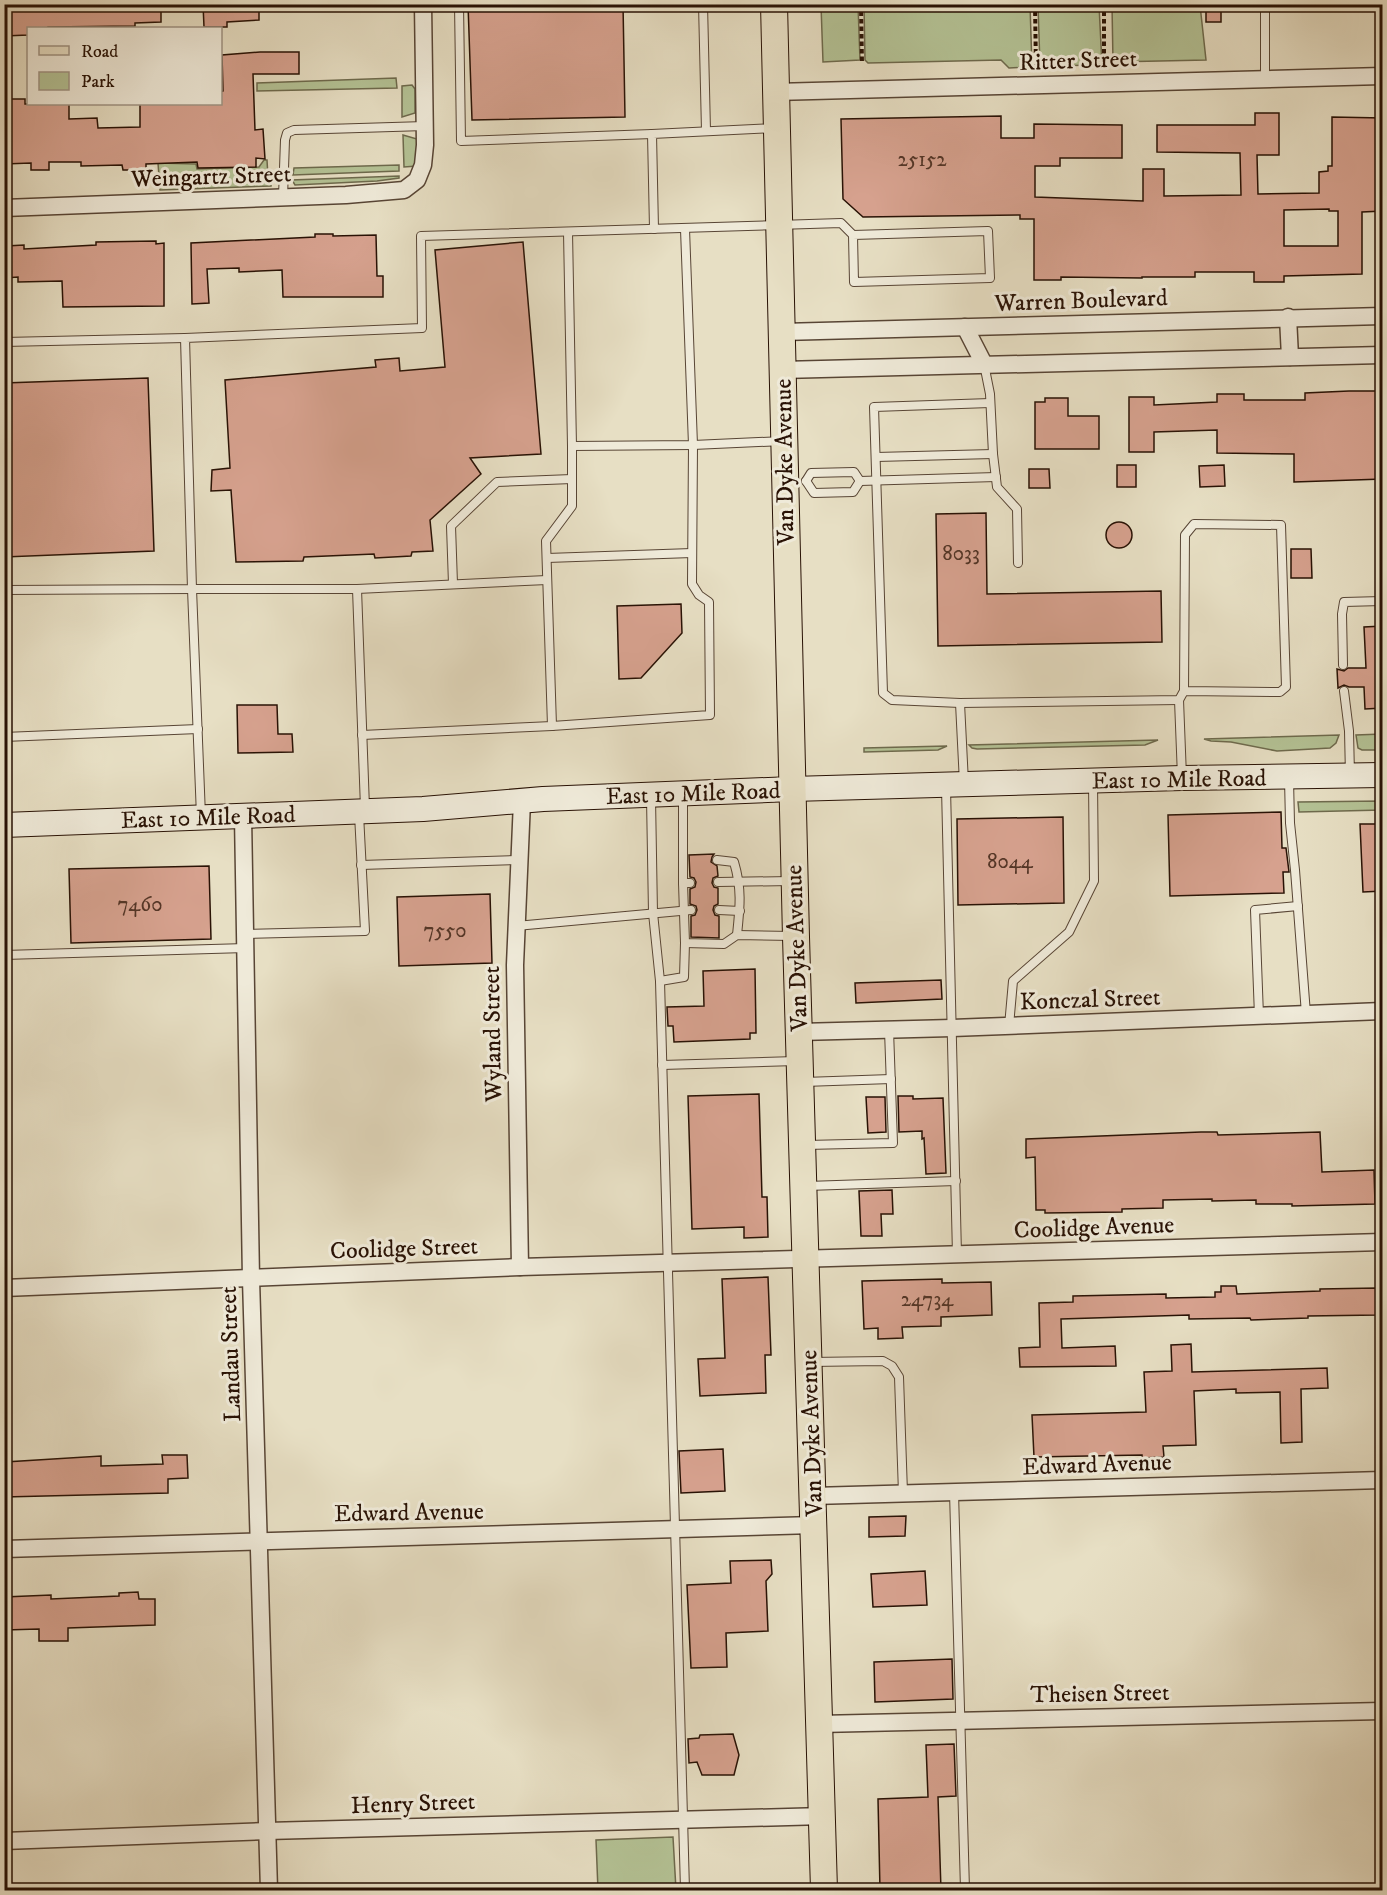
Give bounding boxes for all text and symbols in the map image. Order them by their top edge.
legend [27,27,222,105]
text: Road [81,41,118,63]
street label: Ritter Street [1018,44,1138,78]
text: Park [81,71,115,93]
house number: 25152 [898,147,947,173]
street label: Weingartz Street [129,159,292,195]
street label: Warren Boulevard [993,283,1168,319]
street label: Van Dyke Avenue [769,378,801,546]
house number: 8033 [942,541,980,567]
street label: East 10 Mile Road [1091,763,1267,797]
street label: East 10 Mile Road [605,776,781,812]
street label: East 10 Mile Road [120,800,296,836]
house number: 8044 [987,849,1034,875]
street label: Van Dyke Avenue [779,864,815,1033]
house number: 7460 [117,892,163,918]
house number: 7550 [423,918,467,944]
street label: Wyland Street [477,965,509,1103]
street label: Konczal Street [1019,983,1161,1017]
street label: Coolidge Avenue [1013,1210,1175,1246]
street label: Coolidge Street [329,1231,479,1267]
street label: Landau Street [214,1285,248,1422]
house number: 24734 [901,1287,954,1313]
street label: Van Dyke Avenue [794,1349,830,1518]
street label: Edward Avenue [1022,1447,1172,1483]
street label: Edward Avenue [334,1497,484,1529]
street label: Theisen Street [1030,1678,1170,1710]
street label: Henry Street [350,1787,476,1821]

